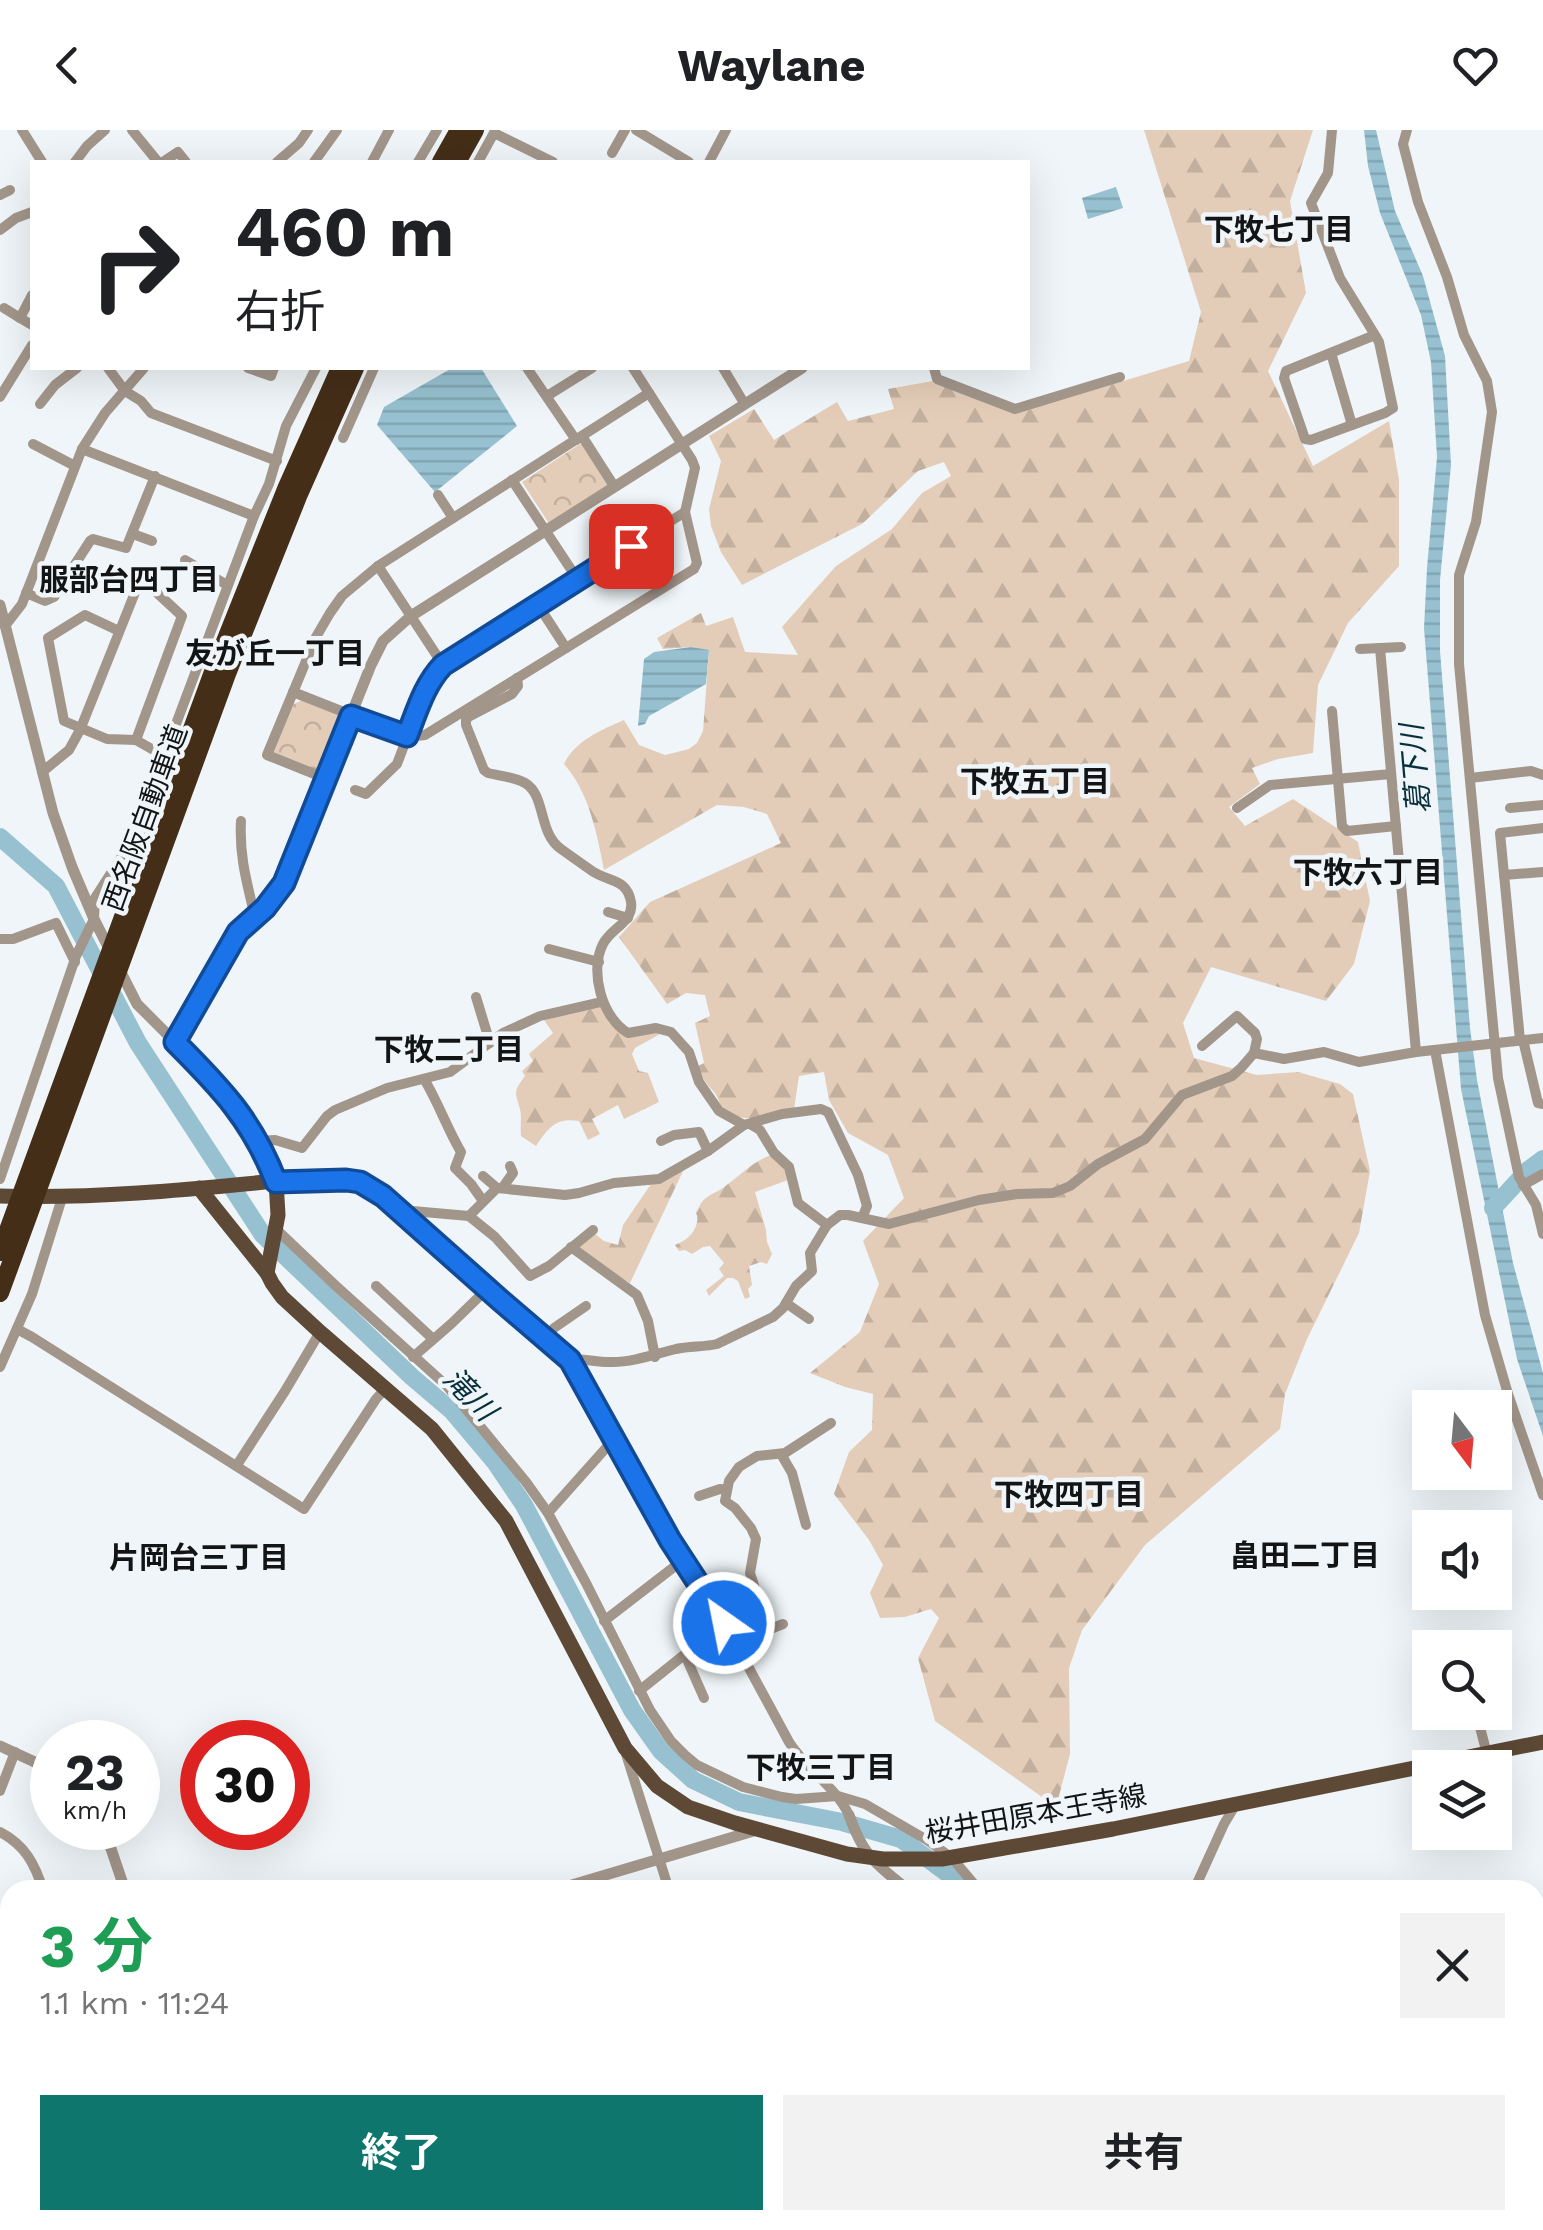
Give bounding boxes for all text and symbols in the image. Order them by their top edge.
icon: back [40,38,95,93]
icon: heart [1448,38,1503,93]
text: Waylane [677,39,866,92]
text: 460 m [235,191,454,273]
icon: right [70,200,200,330]
district label: 下牧七丁目 [1204,212,1354,247]
text: 右折 [235,285,325,338]
pin [589,504,674,589]
icon: arrive [604,519,659,574]
district label: 服部台四丁目 [39,562,219,597]
district label: 友が丘一丁目 [185,636,365,671]
street label: 西名阪自動車道 [96,720,194,916]
water label: 葛下川 [1393,720,1436,815]
district label: 下牧五丁目 [960,764,1110,799]
district label: 下牧六丁目 [1293,855,1443,890]
district label: 下牧二丁目 [374,1032,524,1067]
water label: 滝川 [437,1360,506,1430]
north arrow [1412,1390,1512,1490]
map controls [1412,1390,1512,1850]
district label: 下牧四丁目 [994,1477,1144,1512]
button: sound [1412,1510,1512,1610]
district label: 畠田二丁目 [1230,1538,1380,1573]
district label: 片岡台三丁目 [109,1540,289,1575]
position arrow [672,1571,776,1675]
button: search [1412,1630,1512,1730]
speed limit sign: 30 [180,1720,310,1850]
text: 23 [65,1743,125,1802]
district label: 下牧三丁目 [746,1750,896,1785]
button: layers [1412,1750,1512,1850]
street label: 桜井田原本王寺線 [923,1778,1149,1850]
text: km/h [63,1796,127,1825]
text: 3 分 [40,1911,153,1982]
button: close [1400,1913,1505,2018]
text: 1.1 km · 11:24 [40,1984,229,2022]
button: 終了 [40,2095,763,2210]
button: 共有 [783,2095,1505,2210]

